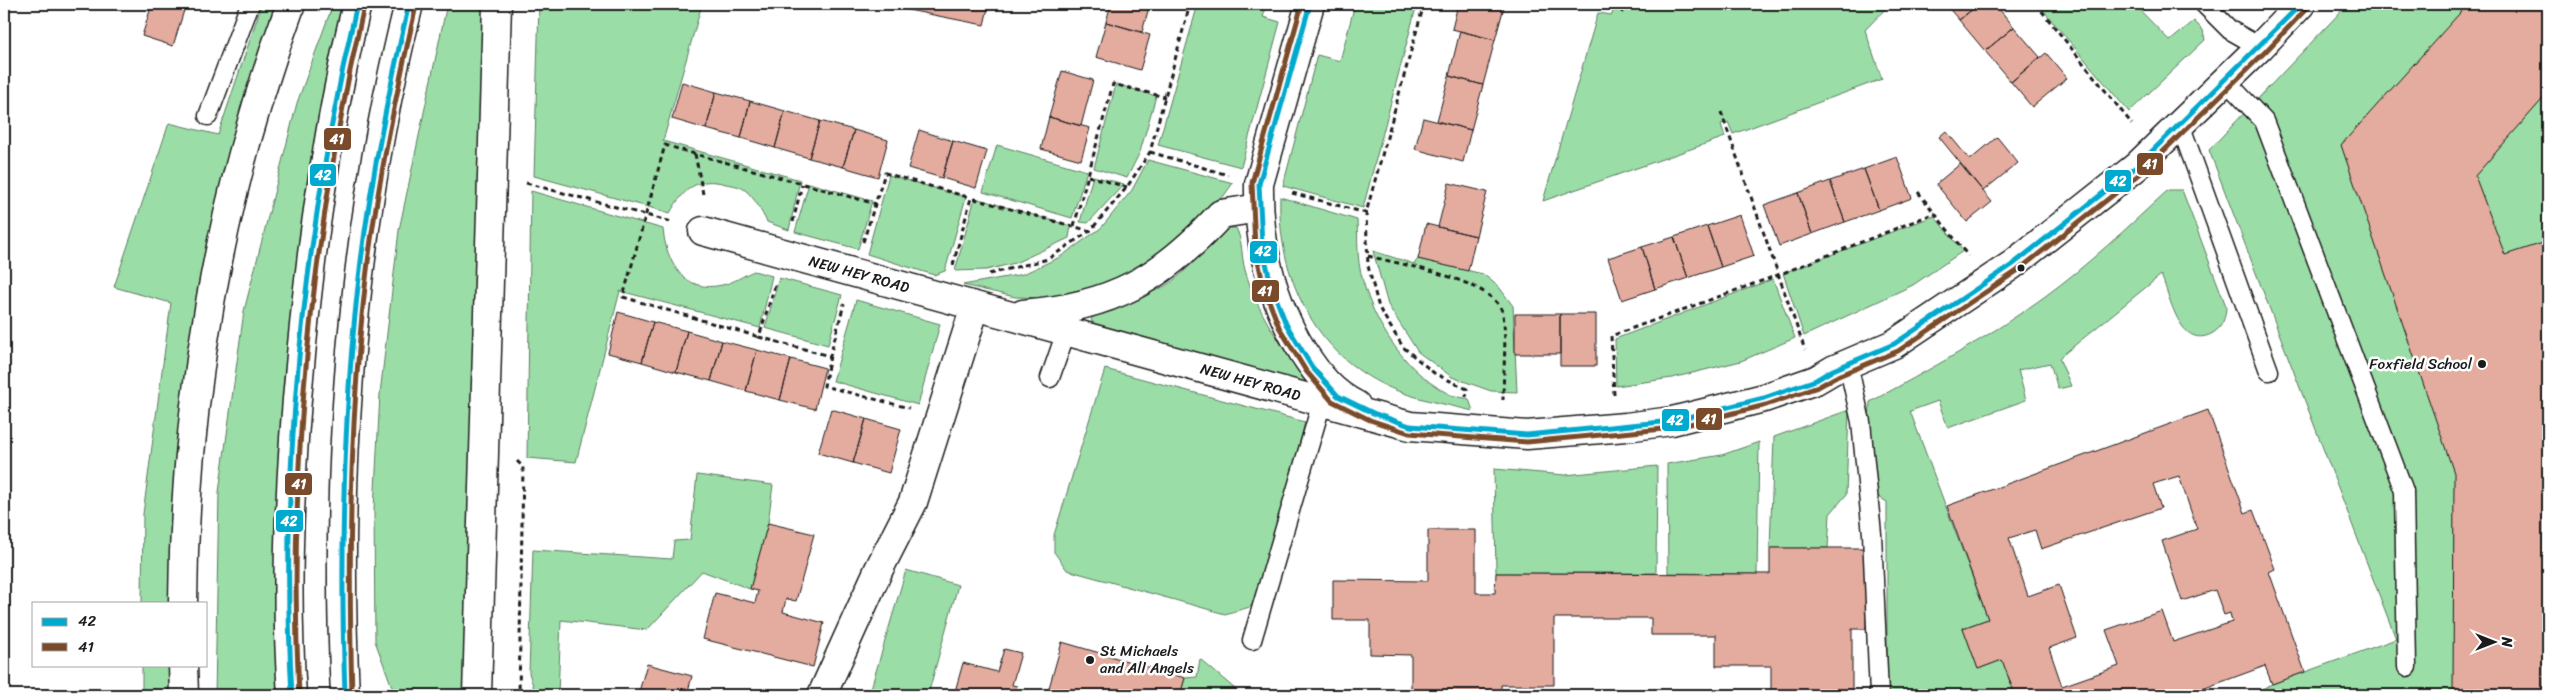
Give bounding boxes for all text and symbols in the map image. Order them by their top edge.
line badge: 41 [323,127,352,151]
text: 41 [329,127,344,152]
line badge: 41 [2136,152,2164,176]
text: 41 [2142,152,2157,177]
line badge: 42 [309,163,337,187]
text: 42 [314,163,332,188]
line badge: 42 [2104,169,2132,193]
text: 42 [2109,169,2127,194]
text: 42 [1254,239,1272,264]
line badge: 42 [1249,240,1278,264]
street label: NEW HEY ROAD [806,248,912,300]
unlabelled marker [2016,263,2026,273]
line badge: 41 [1251,279,1280,303]
text: 41 [1257,279,1272,304]
place label: Foxfield School [2369,351,2473,377]
street label: NEW HEY ROAD [1197,356,1304,408]
marker: Foxfield School [2476,358,2488,370]
line badge: 41 [1695,407,1723,431]
text: 41 [1701,407,1716,432]
line badge: 42 [1661,408,1690,432]
text: 42 [1666,408,1684,433]
line badge: 41 [284,472,313,496]
text: 41 [291,472,306,497]
line badge: 42 [275,509,304,533]
text: 42 [280,509,298,534]
legend [32,602,208,666]
text: 42 [78,608,96,634]
north arrow [2470,616,2520,666]
text: 41 [78,634,94,660]
text: N [2494,636,2519,647]
place label: St Michaels and All Angels [1100,638,1194,681]
marker: St Michaels and All Angels [1084,654,1096,666]

